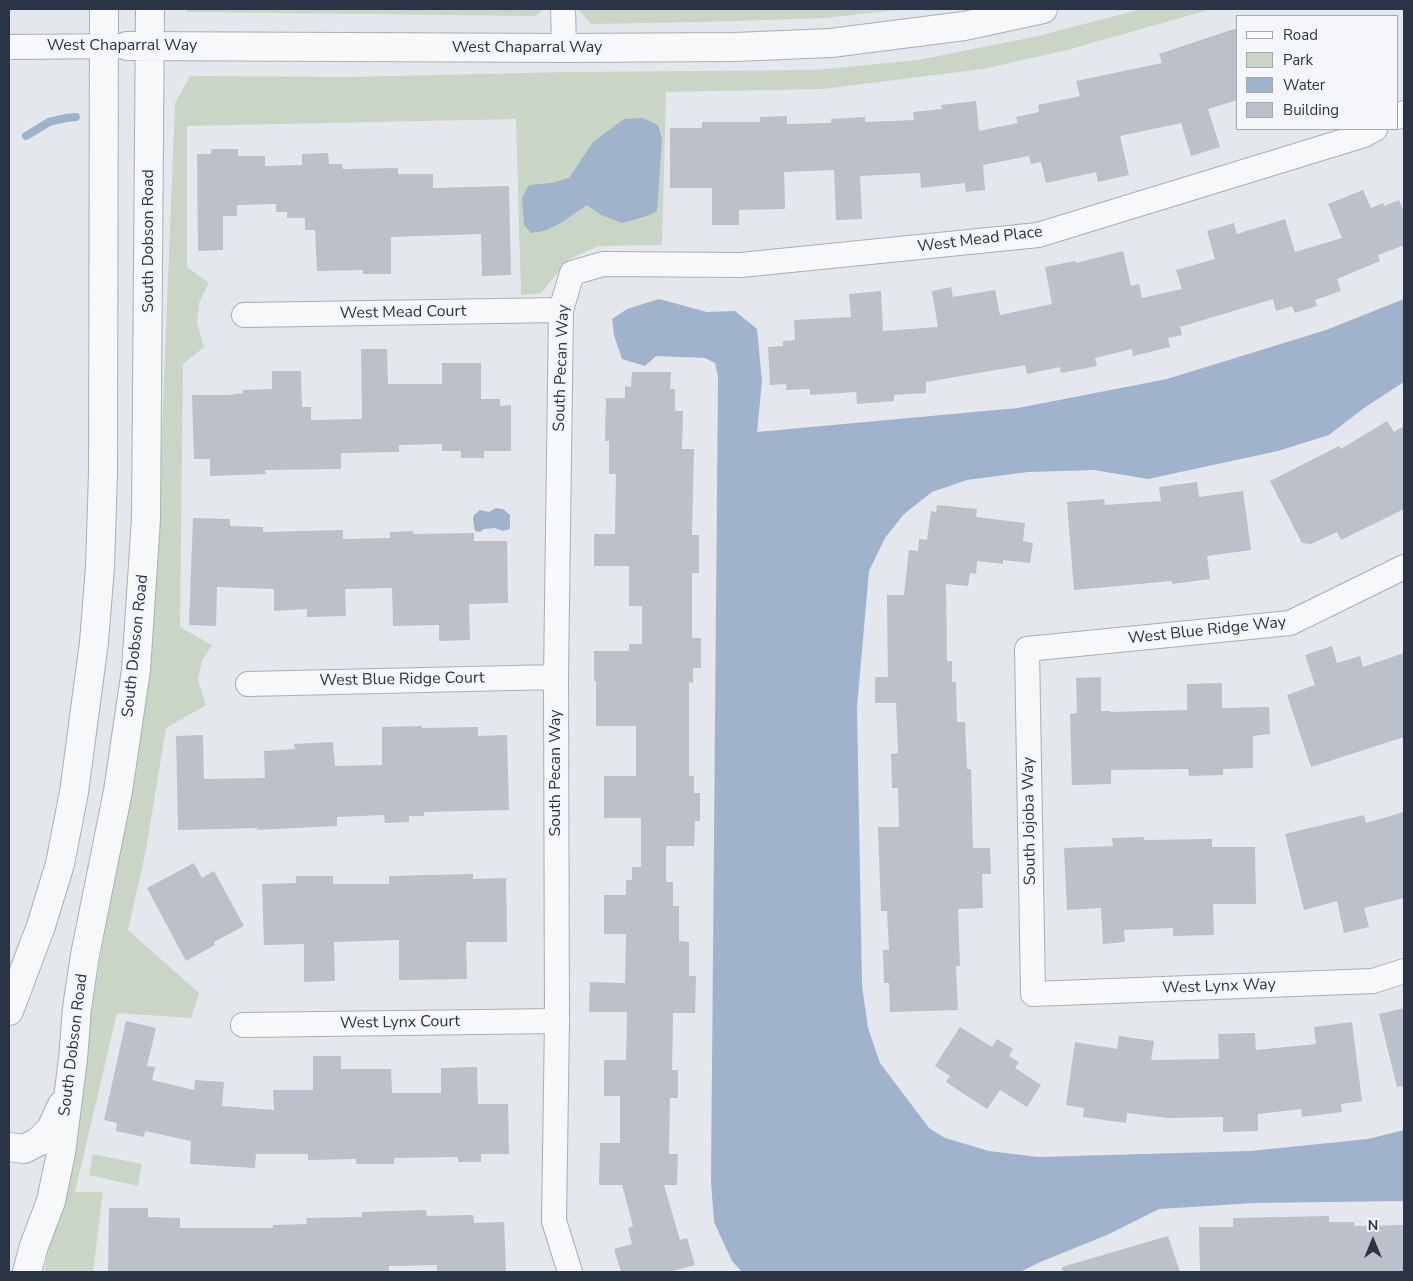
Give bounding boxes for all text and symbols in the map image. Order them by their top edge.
legend [1236,15,1398,130]
text: Road [1283,25,1318,45]
street label: West Chaparral Way [47,36,197,56]
street label: West Chaparral Way [452,38,602,58]
text: Park [1283,50,1313,70]
text: Water [1283,75,1325,95]
text: Building [1283,100,1339,120]
street label: South Dobson Road [139,169,159,313]
street label: West Mead Place [916,223,1044,257]
street label: West Mead Court [340,302,466,324]
street label: South Pecan Way [550,304,574,432]
street label: South Dobson Road [119,574,153,718]
street label: West Blue Ridge Way [1127,613,1287,649]
street label: West Blue Ridge Court [319,669,485,691]
street label: South Pecan Way [546,709,566,837]
street label: South Jojoba Way [1019,757,1041,885]
street label: South Dobson Road [56,973,92,1117]
street label: West Lynx Way [1162,975,1276,999]
street label: West Lynx Court [340,1012,460,1034]
north arrow [1348,1216,1398,1266]
text: N [1368,1216,1378,1235]

